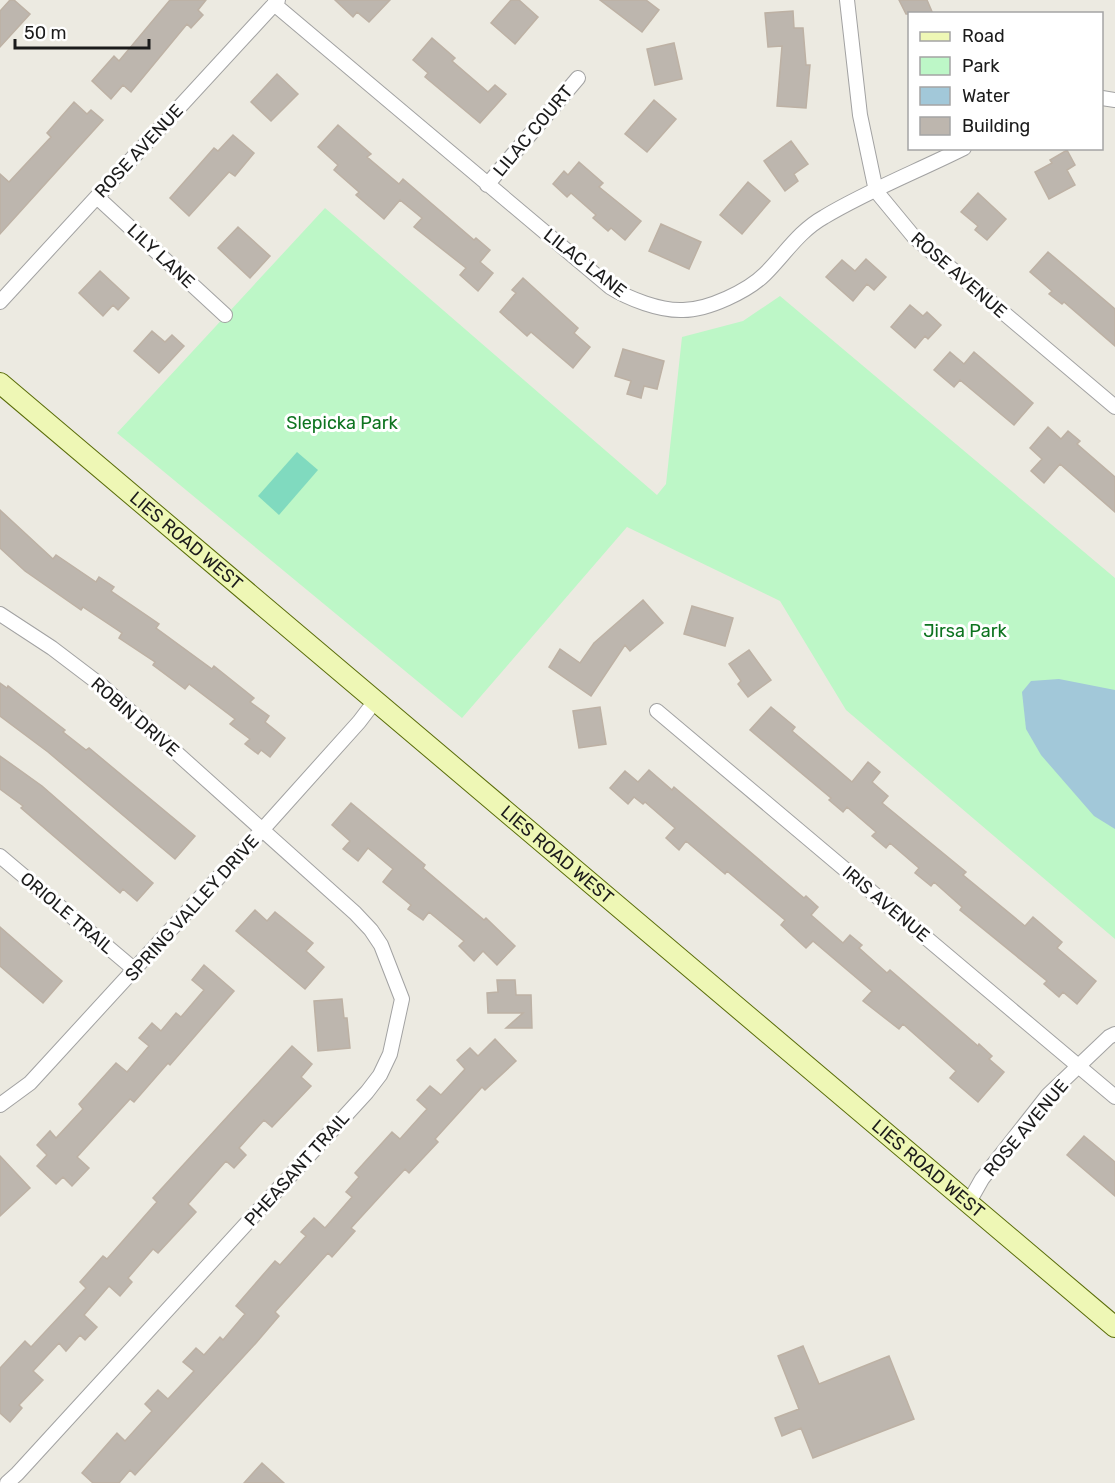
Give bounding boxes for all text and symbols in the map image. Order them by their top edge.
scale bar [15,12,148,50]
legend [908,12,1103,150]
text: 50 m [24,22,67,44]
text: Road [962,25,1005,47]
text: Park [962,55,1000,77]
street label: LILAC COURT [488,81,578,181]
text: Water [962,85,1010,107]
street label: ROSE AVENUE [90,100,188,202]
text: Building [962,115,1030,137]
street label: LILY LANE [123,219,199,293]
street label: LILAC LANE [539,224,631,302]
street label: ROSE AVENUE [907,227,1011,323]
park label: Slepicka Park [286,412,398,434]
street label: LIES ROAD WEST [125,487,247,595]
park label: Jirsa Park [923,620,1008,642]
street label: ROBIN DRIVE [86,673,184,761]
street label: LIES ROAD WEST [496,801,618,909]
street label: SPRING VALLEY DRIVE [120,830,264,986]
street label: IRIS AVENUE [838,861,934,947]
street label: ORIOLE TRAIL [16,867,118,959]
street label: ROSE AVENUE [979,1075,1073,1181]
street label: PHEASANT TRAIL [240,1107,354,1231]
street label: LIES ROAD WEST [867,1115,989,1223]

